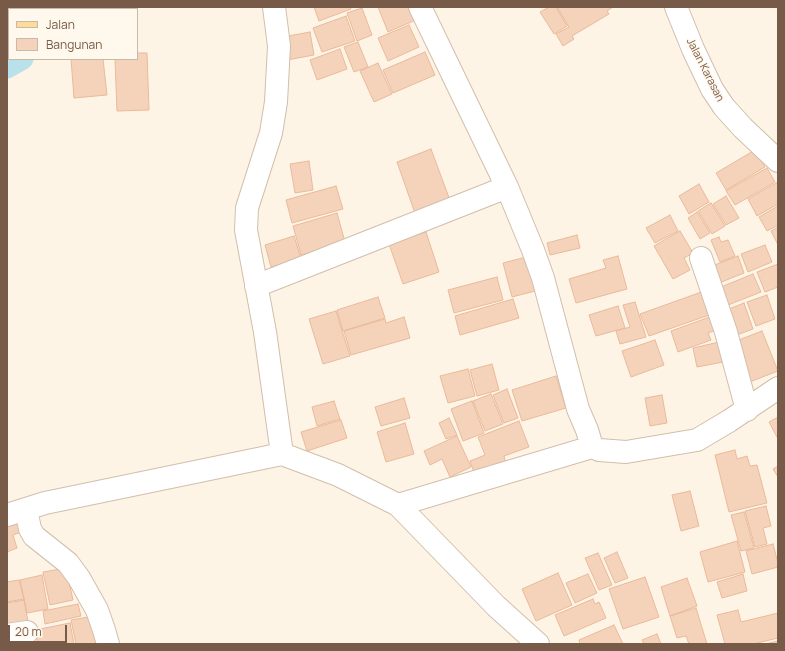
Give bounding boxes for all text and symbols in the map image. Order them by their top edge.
legend [8,8,138,60]
text: Jalan [46,16,75,33]
text: Bangunan [46,36,102,53]
street label: Jalan Karasan [683,36,727,104]
scale bar [10,617,69,643]
text: 20 m [15,623,42,640]

